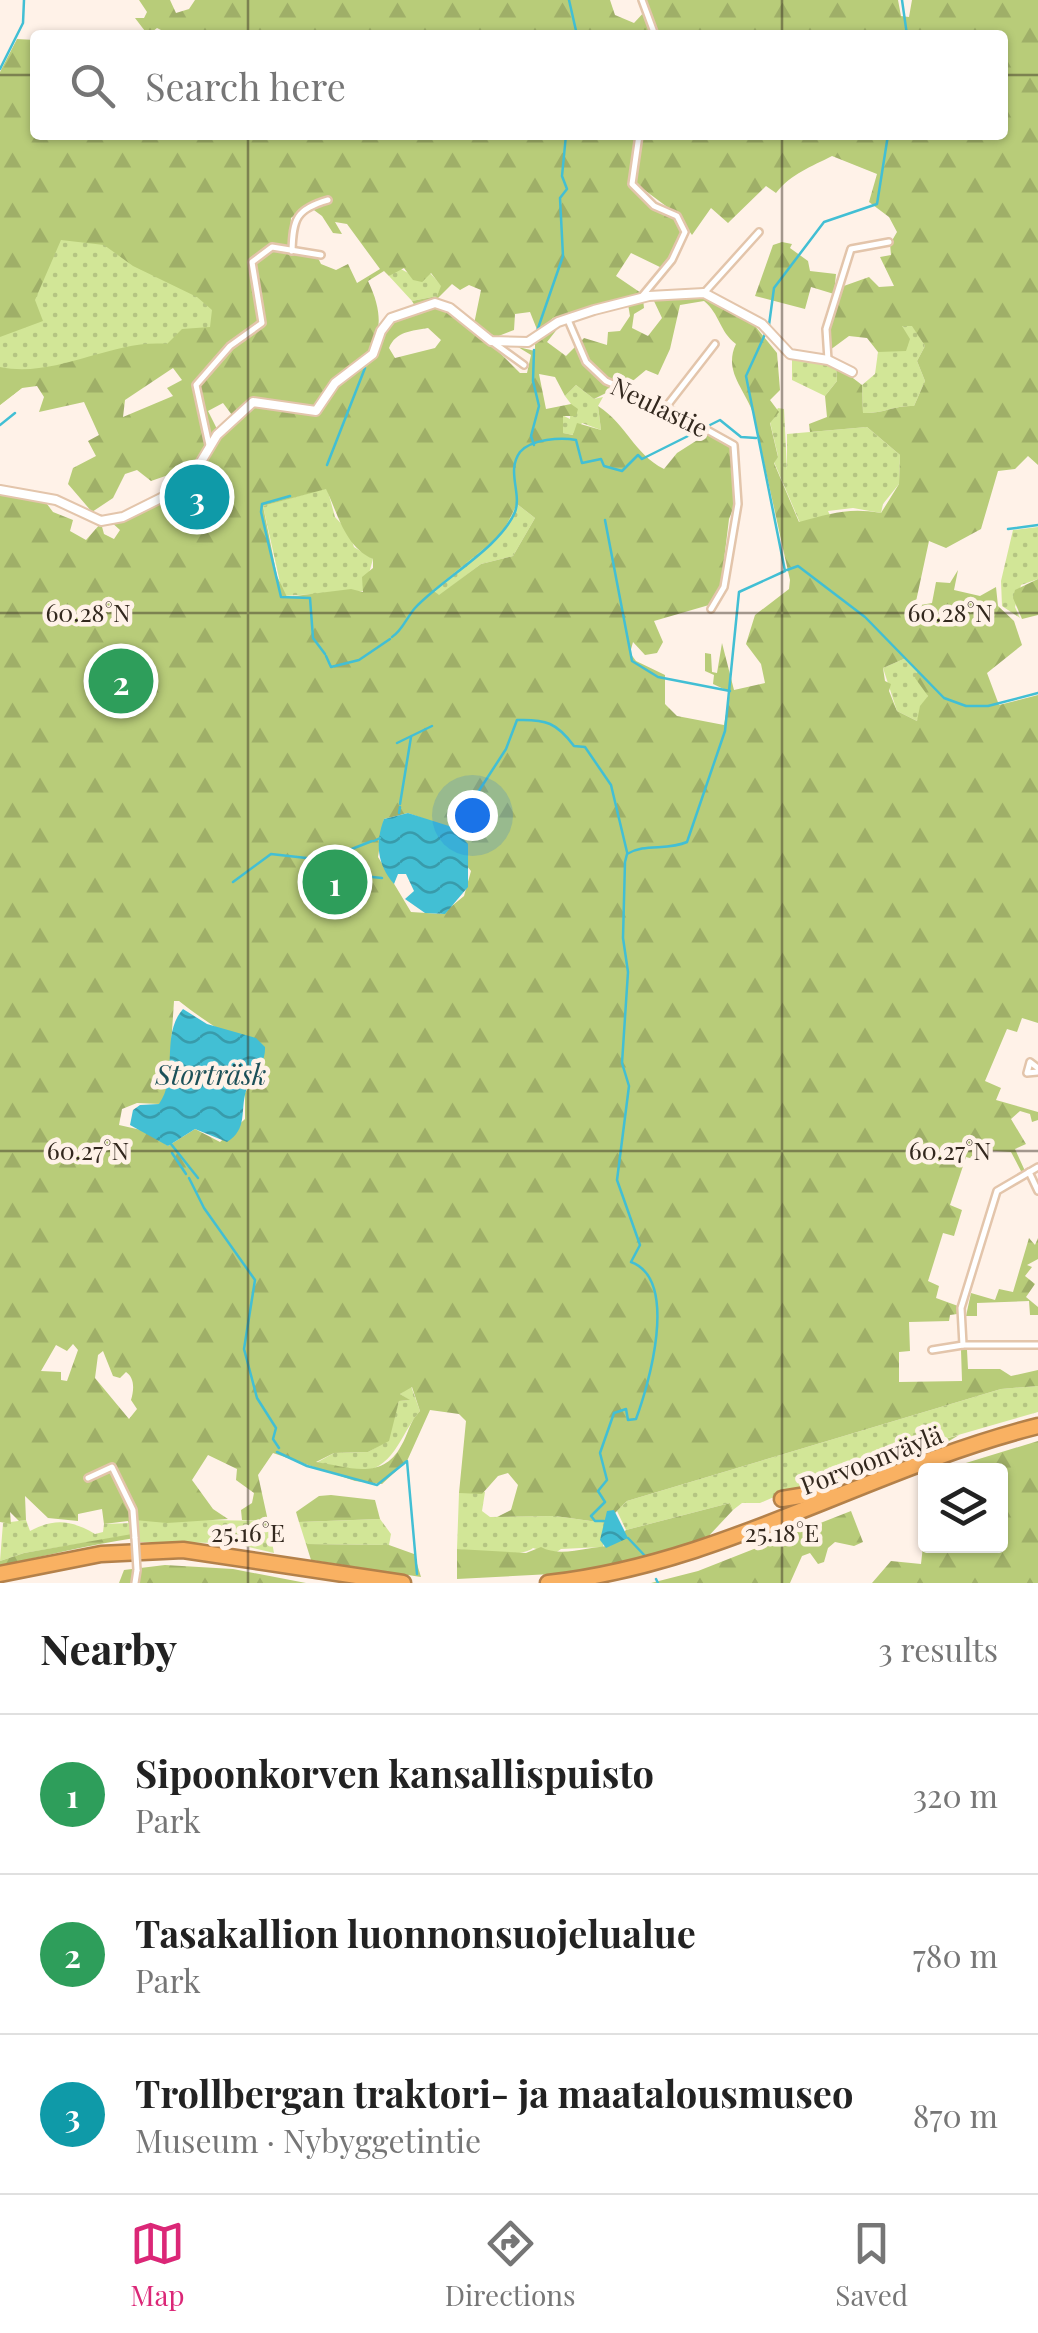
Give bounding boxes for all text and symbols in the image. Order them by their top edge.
search box [30,30,1008,140]
icon: search [65,58,120,113]
text: Search here [145,60,346,111]
street label: Neulastie [606,368,714,444]
pin: 3 [164,460,230,534]
text: 60.28°N [45,595,131,628]
text: 60.28°N [907,595,993,628]
pin: 2 [88,644,154,718]
your location [447,790,498,841]
pin: 1 [302,844,368,920]
water label: Storträsk [154,1055,267,1092]
text: 60.27°N [47,1133,129,1166]
text: 60.27°N [909,1133,991,1166]
street label: Porvoonväylä [795,1417,947,1501]
map controls [918,1463,1008,1553]
button: layers [918,1463,1008,1553]
text: 25.16°E [211,1515,285,1548]
text: 25.18°E [745,1515,819,1548]
text: Nearby [40,1620,177,1676]
text: 3 results [878,1627,998,1670]
text: Sipoonkorven kansallispuisto [135,1747,654,1798]
text: 1 [66,1773,79,1816]
text: 320 m [913,1773,998,1816]
text: Park [135,1798,201,1841]
text: Tasakallion luonnonsuojelualue [135,1907,696,1958]
text: 2 [64,1933,81,1976]
text: 780 m [913,1933,998,1976]
text: Park [135,1958,201,2001]
text: Trollbergan traktori- ja maatalousmuseo [135,2067,853,2118]
text: 3 [65,2093,80,2136]
text: 870 m [913,2093,998,2136]
text: Museum · Nybyggetintie [135,2118,481,2161]
tab: Map [130,2216,185,2313]
tab: Directions [445,2216,576,2313]
tab: Saved [835,2216,908,2313]

